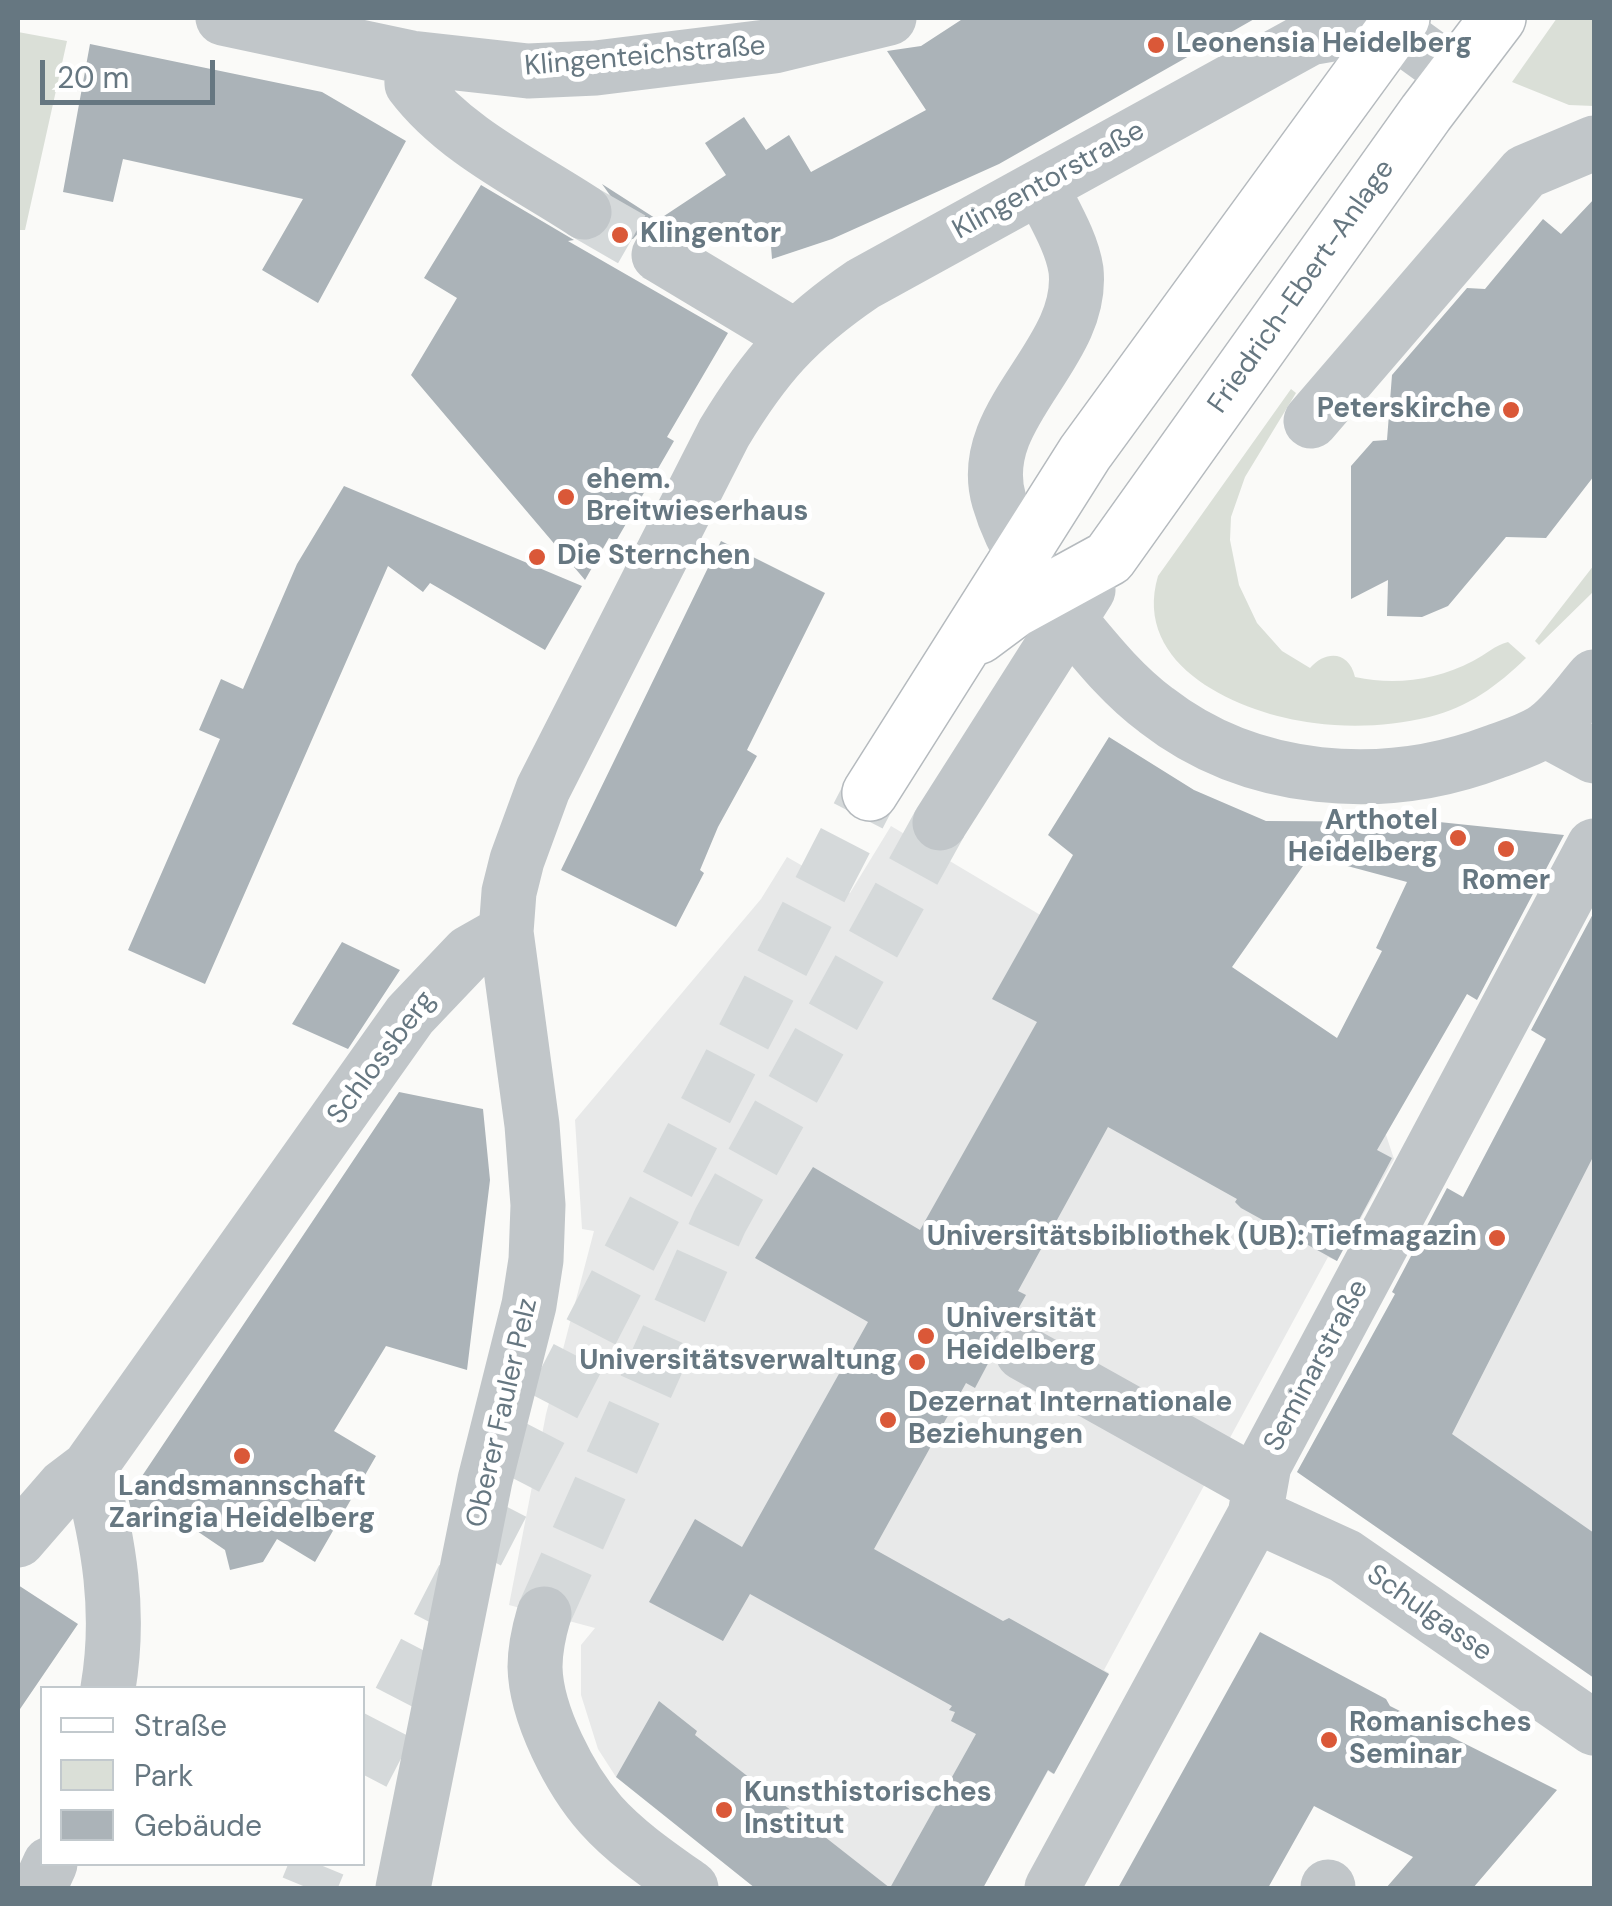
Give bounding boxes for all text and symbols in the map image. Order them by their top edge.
place label: Leonensia Heidelberg [1176,28,1472,62]
street label: Klingenteichstraße [523,30,767,84]
marker: Leonensia Heidelberg [1145,34,1167,56]
scale bar [45,40,220,102]
text: 20 m [57,58,129,97]
street label: Klingentorstraße [947,114,1151,248]
street label: Friedrich-Ebert-Anlage [1202,154,1402,420]
place label: Klingentor [640,218,781,252]
marker: Klingentor [609,224,631,246]
place label: Peterskirche [1317,393,1491,427]
marker: Peterskirche [1500,399,1522,421]
place label: ehem. Breitwieserhaus [586,464,808,530]
marker: ehem. Breitwieserhaus [555,486,577,508]
place label: Die Sternchen [557,540,751,574]
marker: Die Sternchen [526,546,548,568]
place label: Arthotel Heidelberg [1288,805,1438,871]
marker: Arthotel Heidelberg [1447,827,1469,849]
marker: Romer [1495,838,1517,860]
place label: Romer [1462,865,1550,899]
street label: Schlossberg [321,985,443,1131]
place label: Universitätsbibliothek (UB): Tiefmagazin [927,1221,1477,1255]
marker: Universitätsbibliothek (UB): Tiefmagazin [1486,1227,1508,1249]
street label: Seminarstraße [1258,1274,1376,1458]
street label: Oberer Fauler Pelz [460,1295,546,1531]
place label: Universität Heidelberg [946,1303,1097,1369]
marker: Universität Heidelberg [915,1325,937,1347]
place label: Universitätsverwaltung [579,1345,897,1379]
marker: Universitätsverwaltung [906,1351,928,1373]
place label: Dezernat Internationale Beziehungen [908,1387,1232,1453]
marker: Dezernat Internationale Beziehungen [877,1409,899,1431]
marker: Landsmannschaft Zaringia Heidelberg [231,1445,253,1467]
place label: Landsmannschaft Zaringia Heidelberg [109,1471,375,1537]
street label: Schulgasse [1360,1559,1498,1669]
legend [40,1686,365,1866]
text: Straße [134,1706,227,1745]
place label: Romanisches Seminar [1349,1707,1532,1773]
marker: Romanisches Seminar [1318,1729,1340,1751]
text: Park [134,1756,193,1795]
place label: Kunsthistorisches Institut [744,1777,992,1843]
marker: Kunsthistorisches Institut [713,1799,735,1821]
text: Gebäude [134,1806,262,1845]

